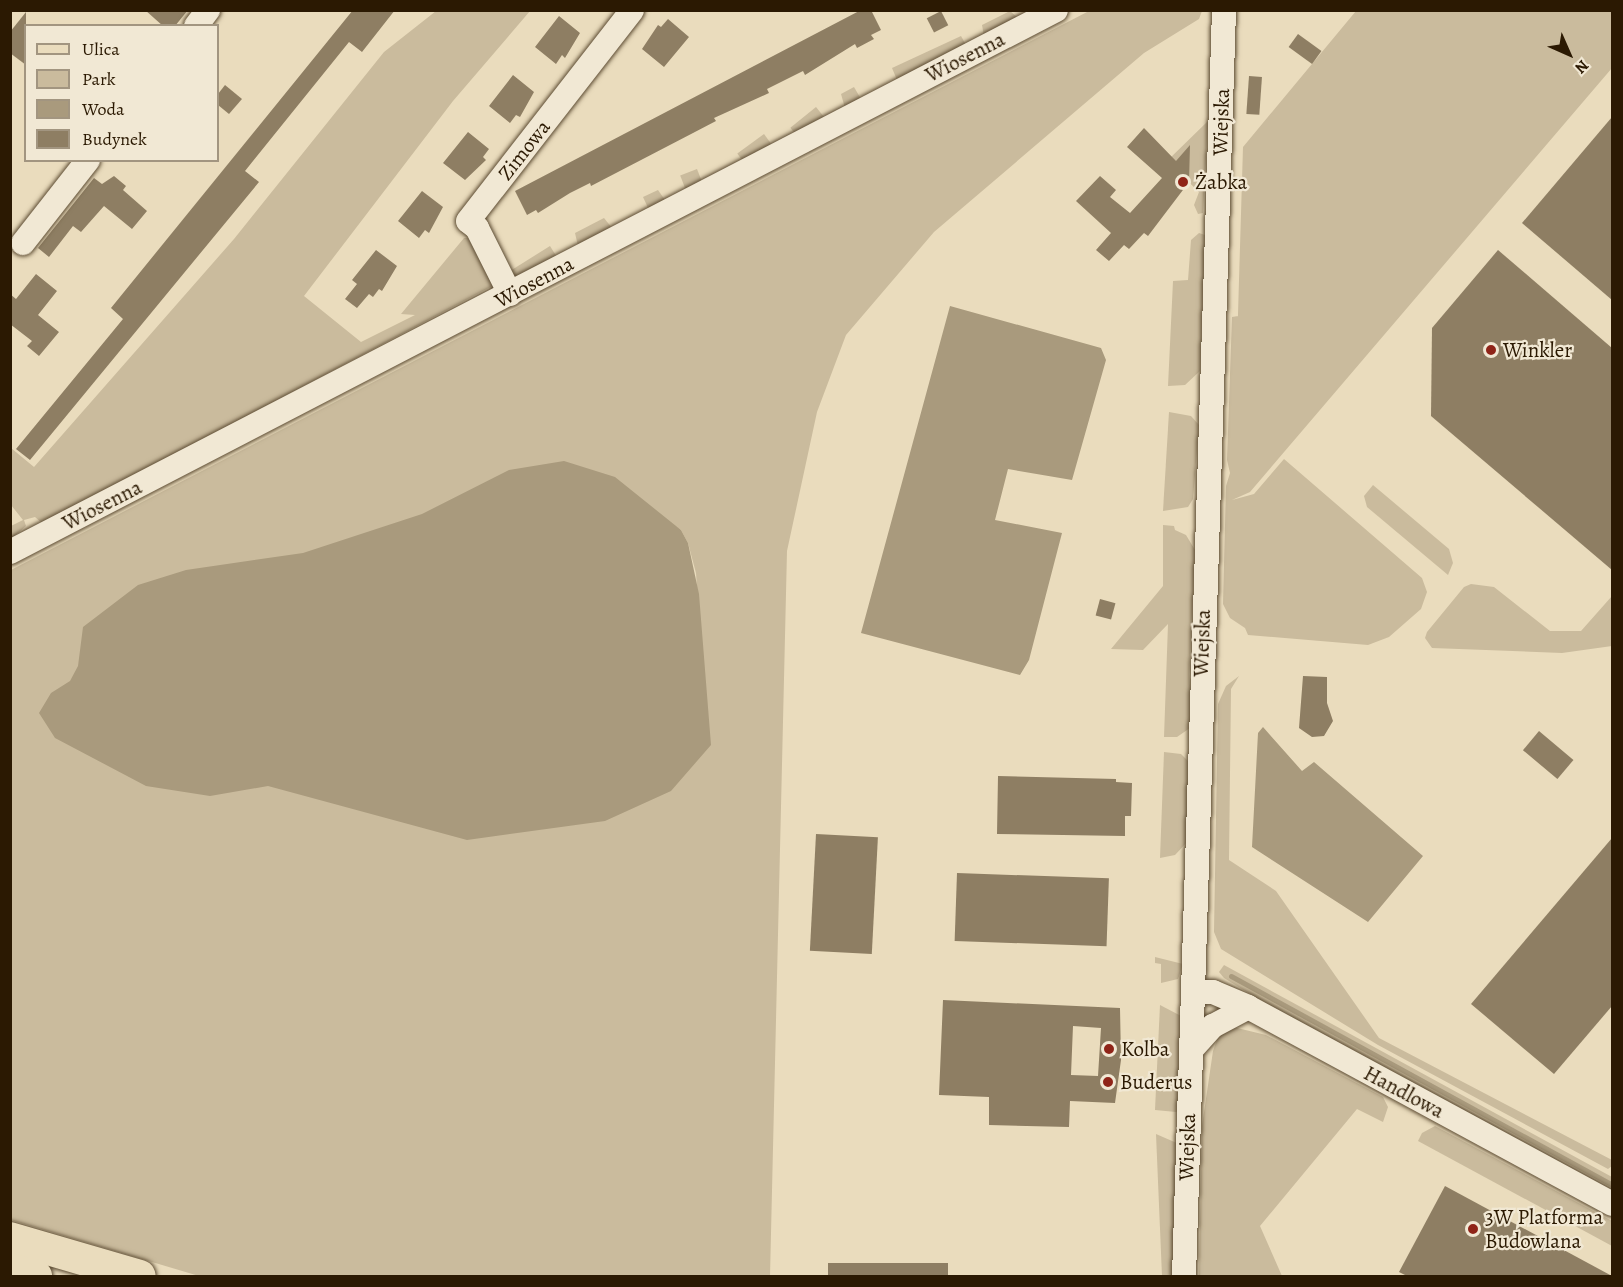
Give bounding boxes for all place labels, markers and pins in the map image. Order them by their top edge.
place label: Żabka [1195,169,1247,195]
marker: Żabka [1176,175,1190,189]
place label: Winkler [1503,337,1572,363]
marker: Winkler [1484,343,1498,357]
place label: Kolba [1121,1036,1170,1062]
marker: Kolba [1102,1042,1116,1056]
place label: Buderus [1120,1069,1192,1095]
marker: Buderus [1101,1075,1115,1089]
place label: 3W Platforma Budowlana [1485,1204,1603,1254]
marker: 3W Platforma Budowlana [1466,1222,1480,1236]

